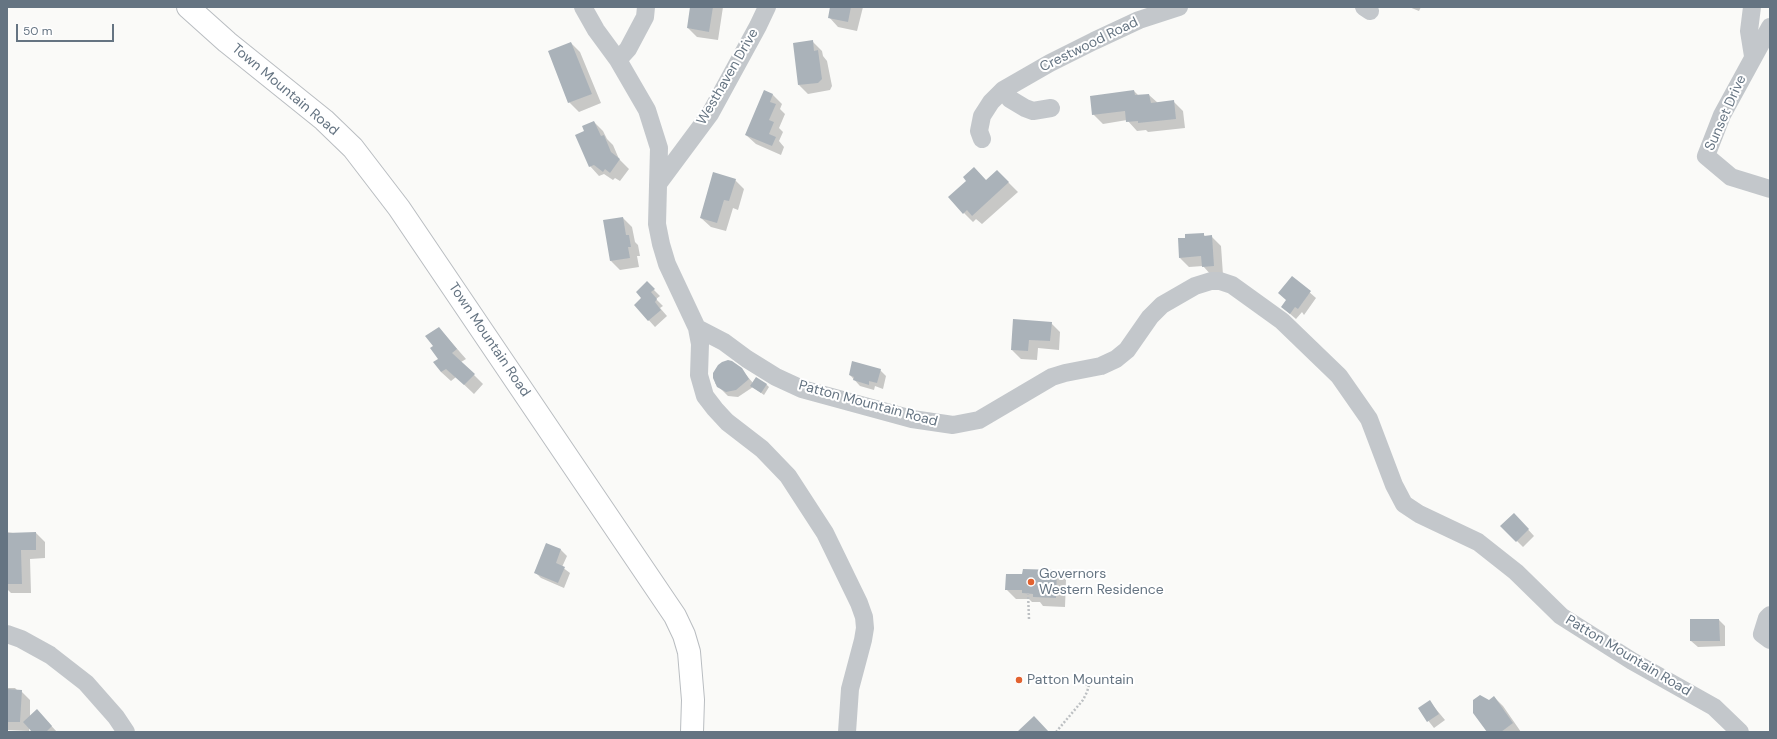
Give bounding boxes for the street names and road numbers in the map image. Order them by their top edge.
street label: Crestwood Road [1037,14,1141,76]
street label: Westhaven Drive [694,26,762,128]
street label: Town Mountain Road [228,40,342,140]
street label: Sunset Drive [1702,72,1750,154]
street label: Town Mountain Road [445,280,533,400]
street label: Patton Mountain Road [797,377,939,431]
street label: Patton Mountain Road [1562,612,1694,700]

